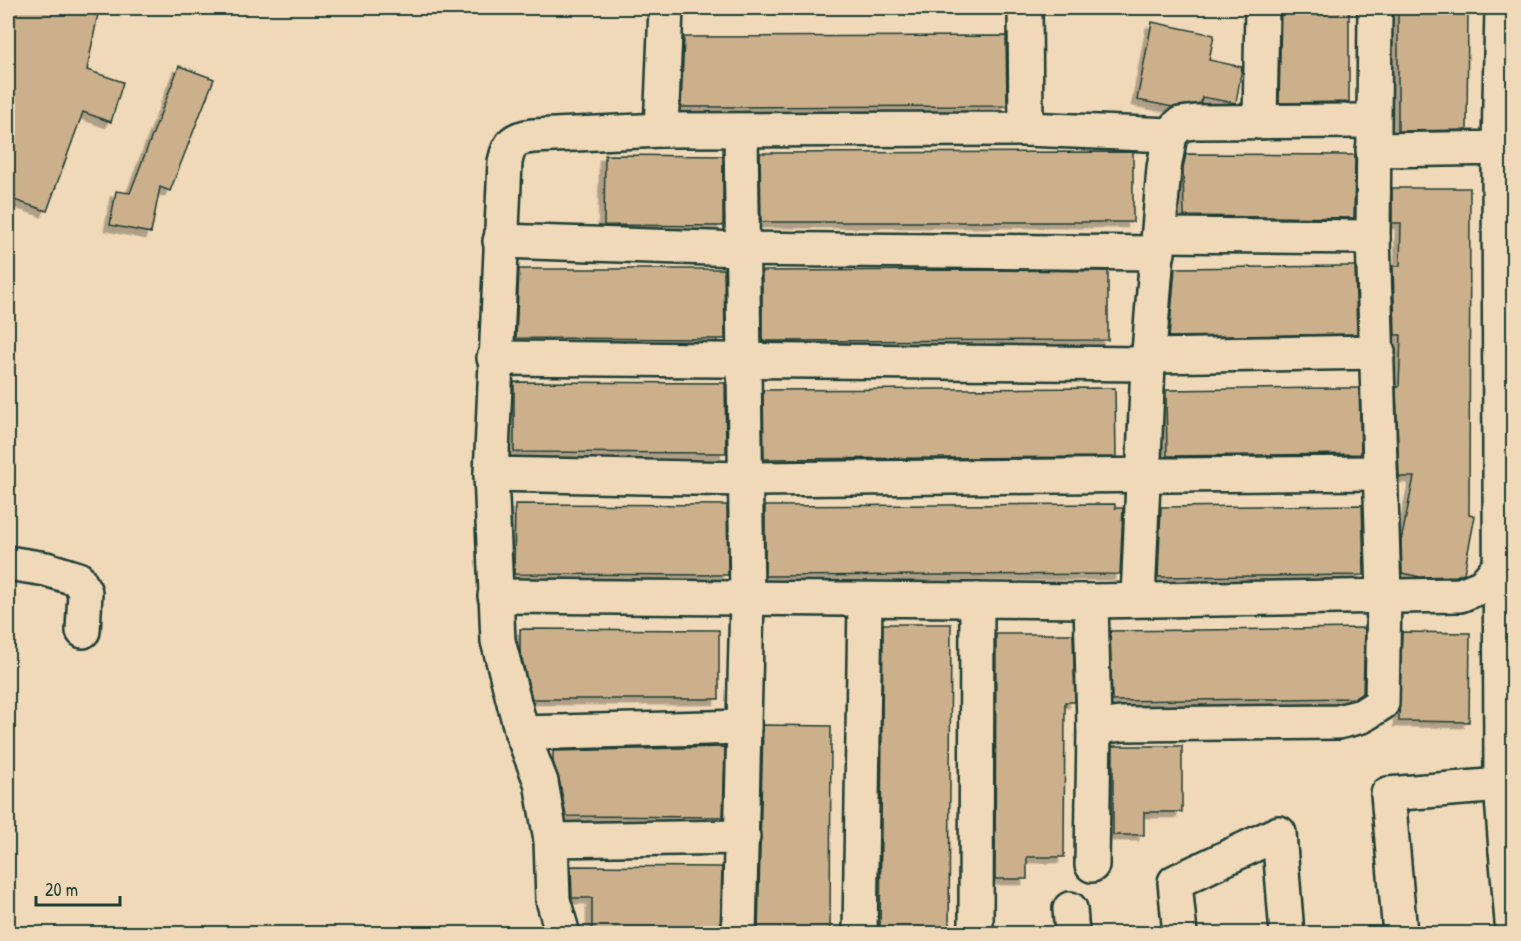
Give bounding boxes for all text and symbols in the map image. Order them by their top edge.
scale bar [36,869,120,907]
text: 20 m [45,877,78,902]

